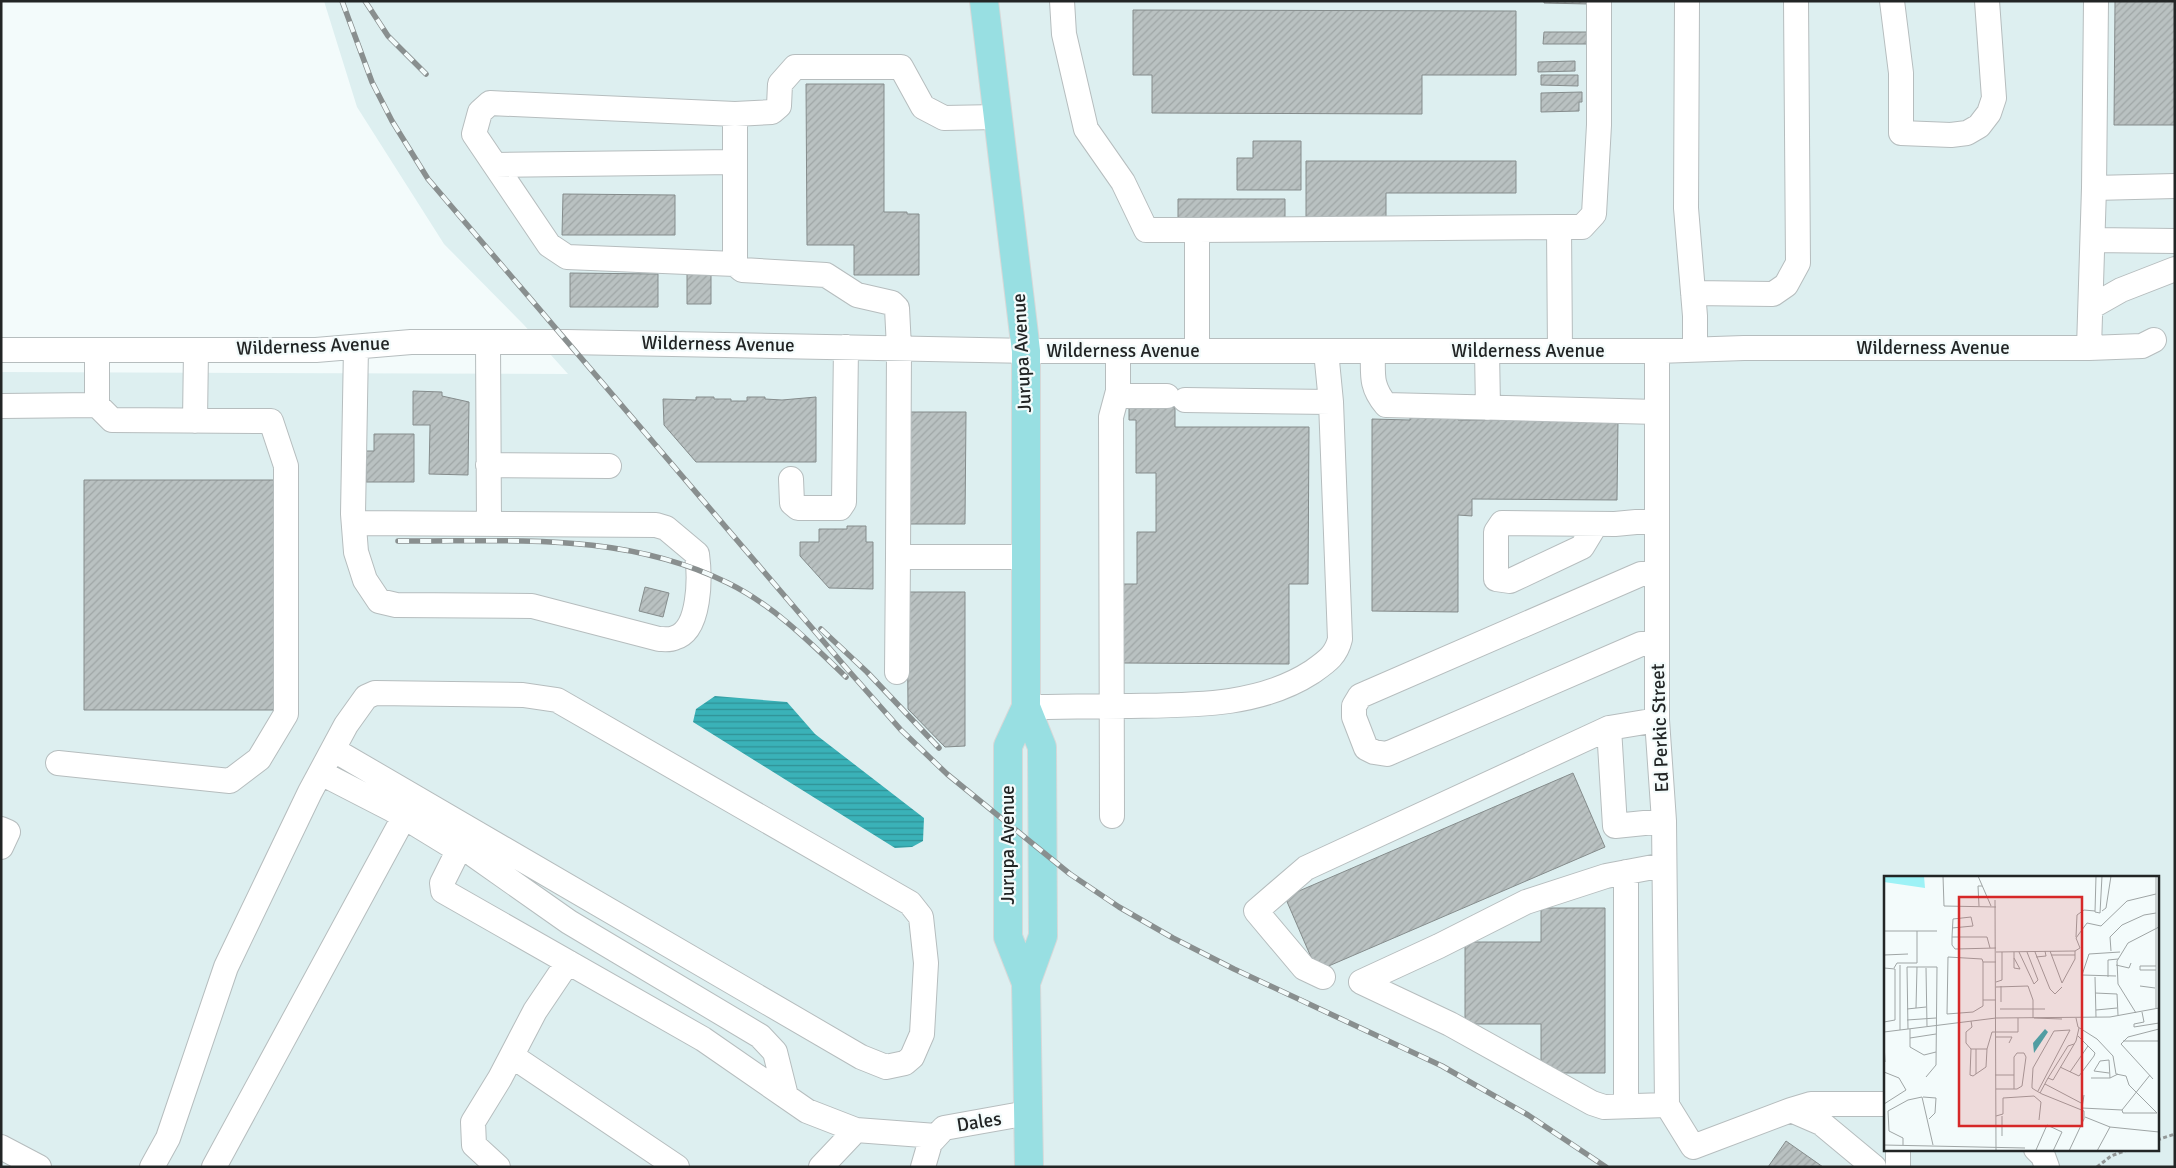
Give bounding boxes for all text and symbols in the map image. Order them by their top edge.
street label: Jurupa Avenue [1007,293,1037,413]
street label: Wilderness Avenue [236,331,390,361]
street label: Wilderness Avenue [641,331,795,357]
street label: Wilderness Avenue [1856,336,2010,360]
street label: Wilderness Avenue [1046,339,1200,363]
street label: Wilderness Avenue [1451,339,1605,363]
street label: Ed Perkic Street [1646,663,1674,793]
street label: Jurupa Avenue [996,785,1020,905]
inset map [1884,876,2158,1150]
street label: Dales [955,1107,1003,1137]

